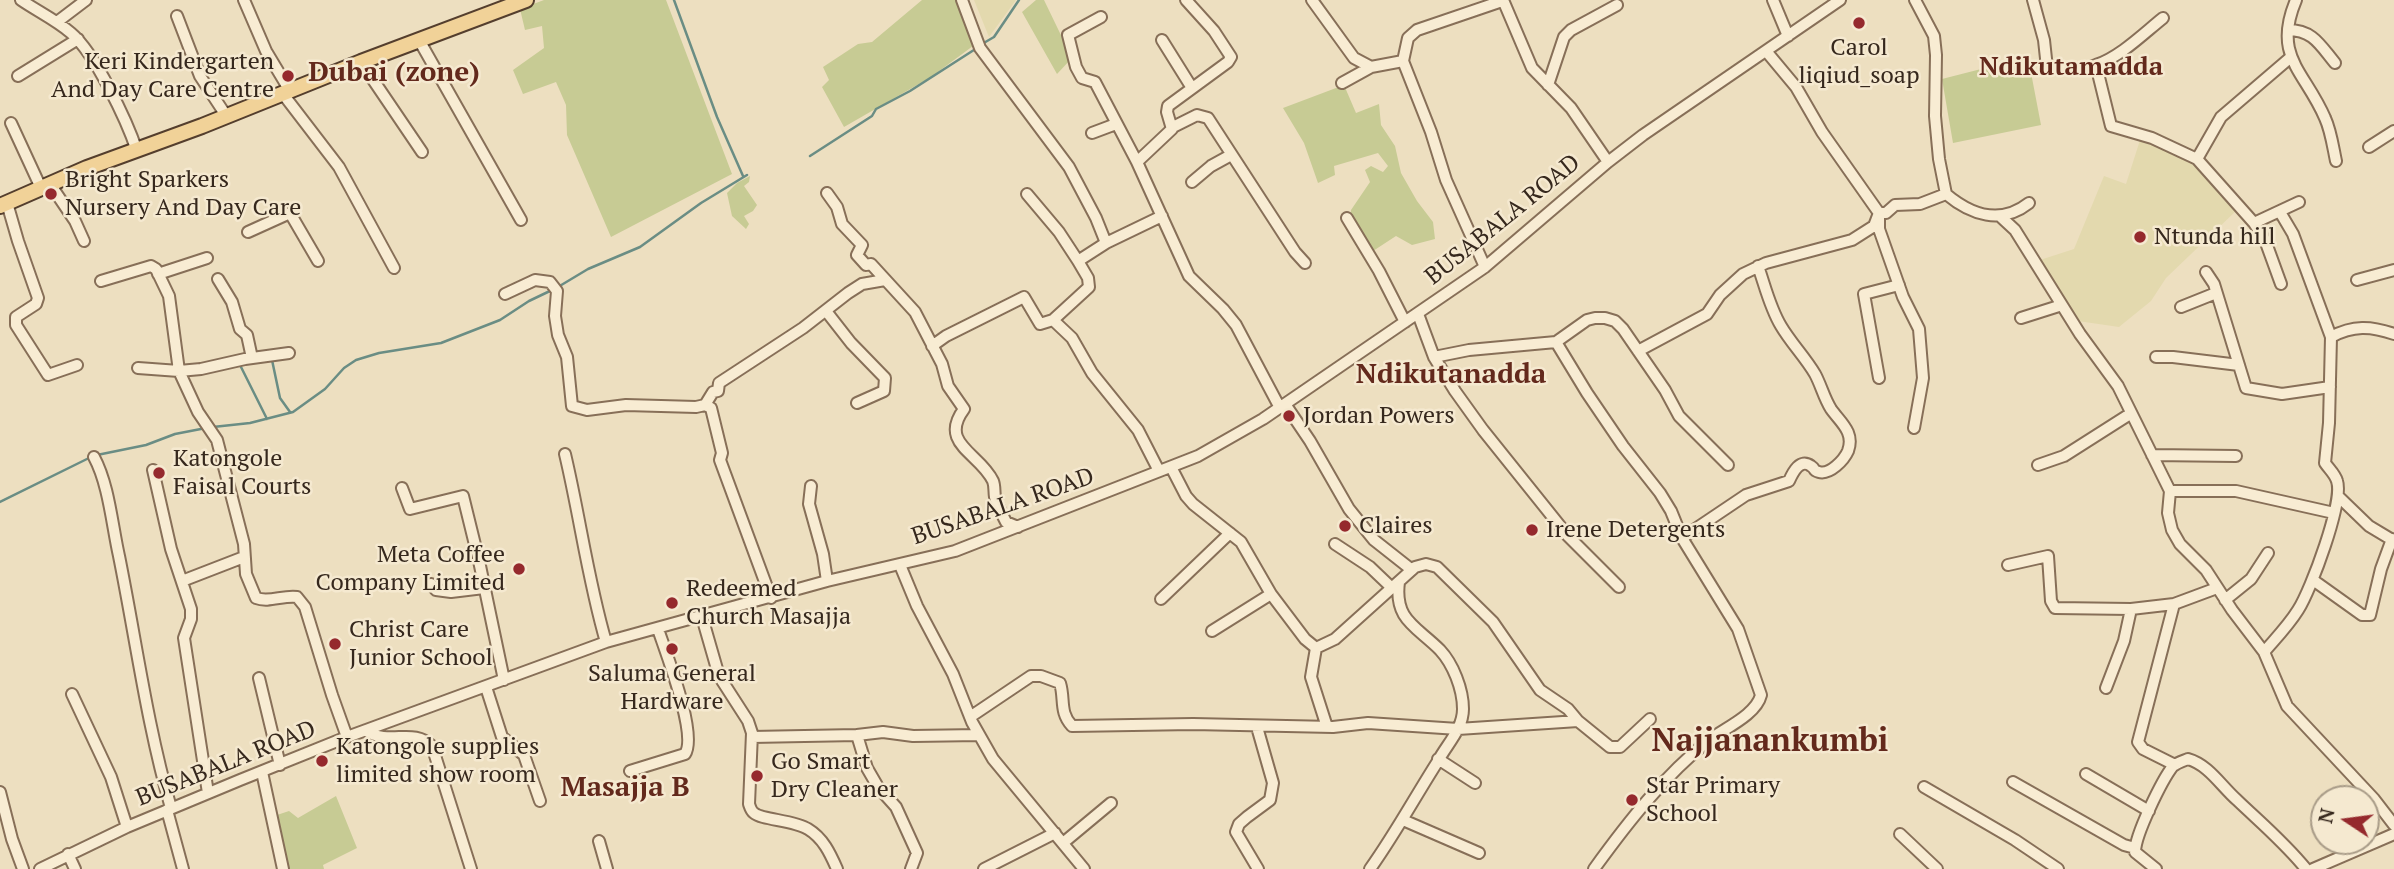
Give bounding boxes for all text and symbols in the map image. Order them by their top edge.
marker: Carol liqiud_soap [1851,15,1867,31]
place label: Carol liqiud_soap [1798,34,1920,90]
place label: Keri Kindergarten And Day Care Centre [51,48,274,104]
district label: Ndikutamadda [1979,52,2163,84]
district label: Dubai (zone) [308,56,480,90]
marker: Keri Kindergarten And Day Care Centre [280,68,296,84]
street label: BUSABALA ROAD [1420,149,1586,291]
place label: Bright Sparkers Nursery And Day Care [65,166,301,222]
marker: Bright Sparkers Nursery And Day Care [43,186,59,202]
place label: Ntunda hill [2154,223,2276,251]
marker: Ntunda hill [2132,229,2148,245]
district label: Ndikutanadda [1356,358,1546,392]
place label: Jordan Powers [1303,402,1455,430]
marker: Jordan Powers [1281,408,1297,424]
place label: Katongole Faisal Courts [173,445,311,501]
street label: BUSABALA ROAD [908,462,1098,552]
marker: Katongole Faisal Courts [151,465,167,481]
place label: Claires [1359,512,1433,540]
place label: Irene Detergents [1546,516,1725,544]
marker: Claires [1337,518,1353,534]
marker: Irene Detergents [1524,522,1540,538]
place label: Meta Coffee Company Limited [316,541,505,597]
marker: Meta Coffee Company Limited [511,561,527,577]
place label: Redeemed Church Masajja [686,575,851,631]
marker: Redeemed Church Masajja [664,595,680,611]
place label: Christ Care Junior School [349,616,493,672]
marker: Christ Care Junior School [327,636,343,652]
marker: Saluma General Hardware [664,641,680,657]
place label: Saluma General Hardware [588,660,756,716]
street label: BUSABALA ROAD [132,715,320,813]
district label: Najjanankumbi [1652,723,1888,761]
place label: Katongole supplies limited show room [336,733,539,789]
place label: Go Smart Dry Cleaner [771,748,898,804]
marker: Katongole supplies limited show room [314,753,330,769]
marker: Go Smart Dry Cleaner [749,768,765,784]
district label: Masajja B [560,771,690,805]
place label: Star Primary School [1646,772,1780,828]
north arrow [2310,785,2380,855]
marker: Star Primary School [1624,792,1640,808]
text: N [2312,806,2340,825]

